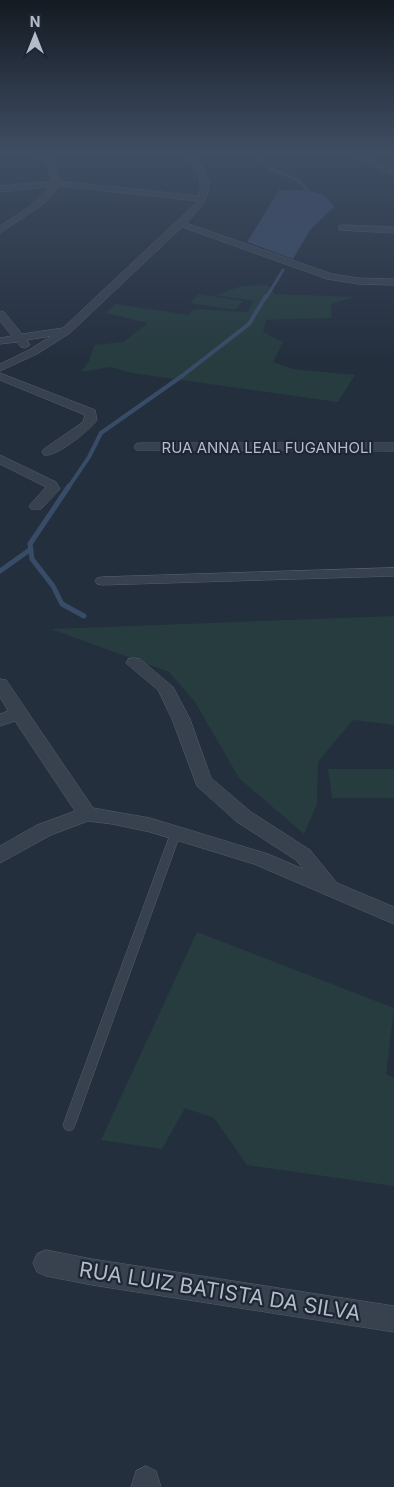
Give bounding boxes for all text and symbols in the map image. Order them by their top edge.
north arrow [10,10,60,60]
text: N [30,13,40,30]
street label: RUA ANNA LEAL FUGANHOLI [162,438,372,457]
street label: RUA LUIZ BATISTA DA SILVA [77,1256,363,1326]

